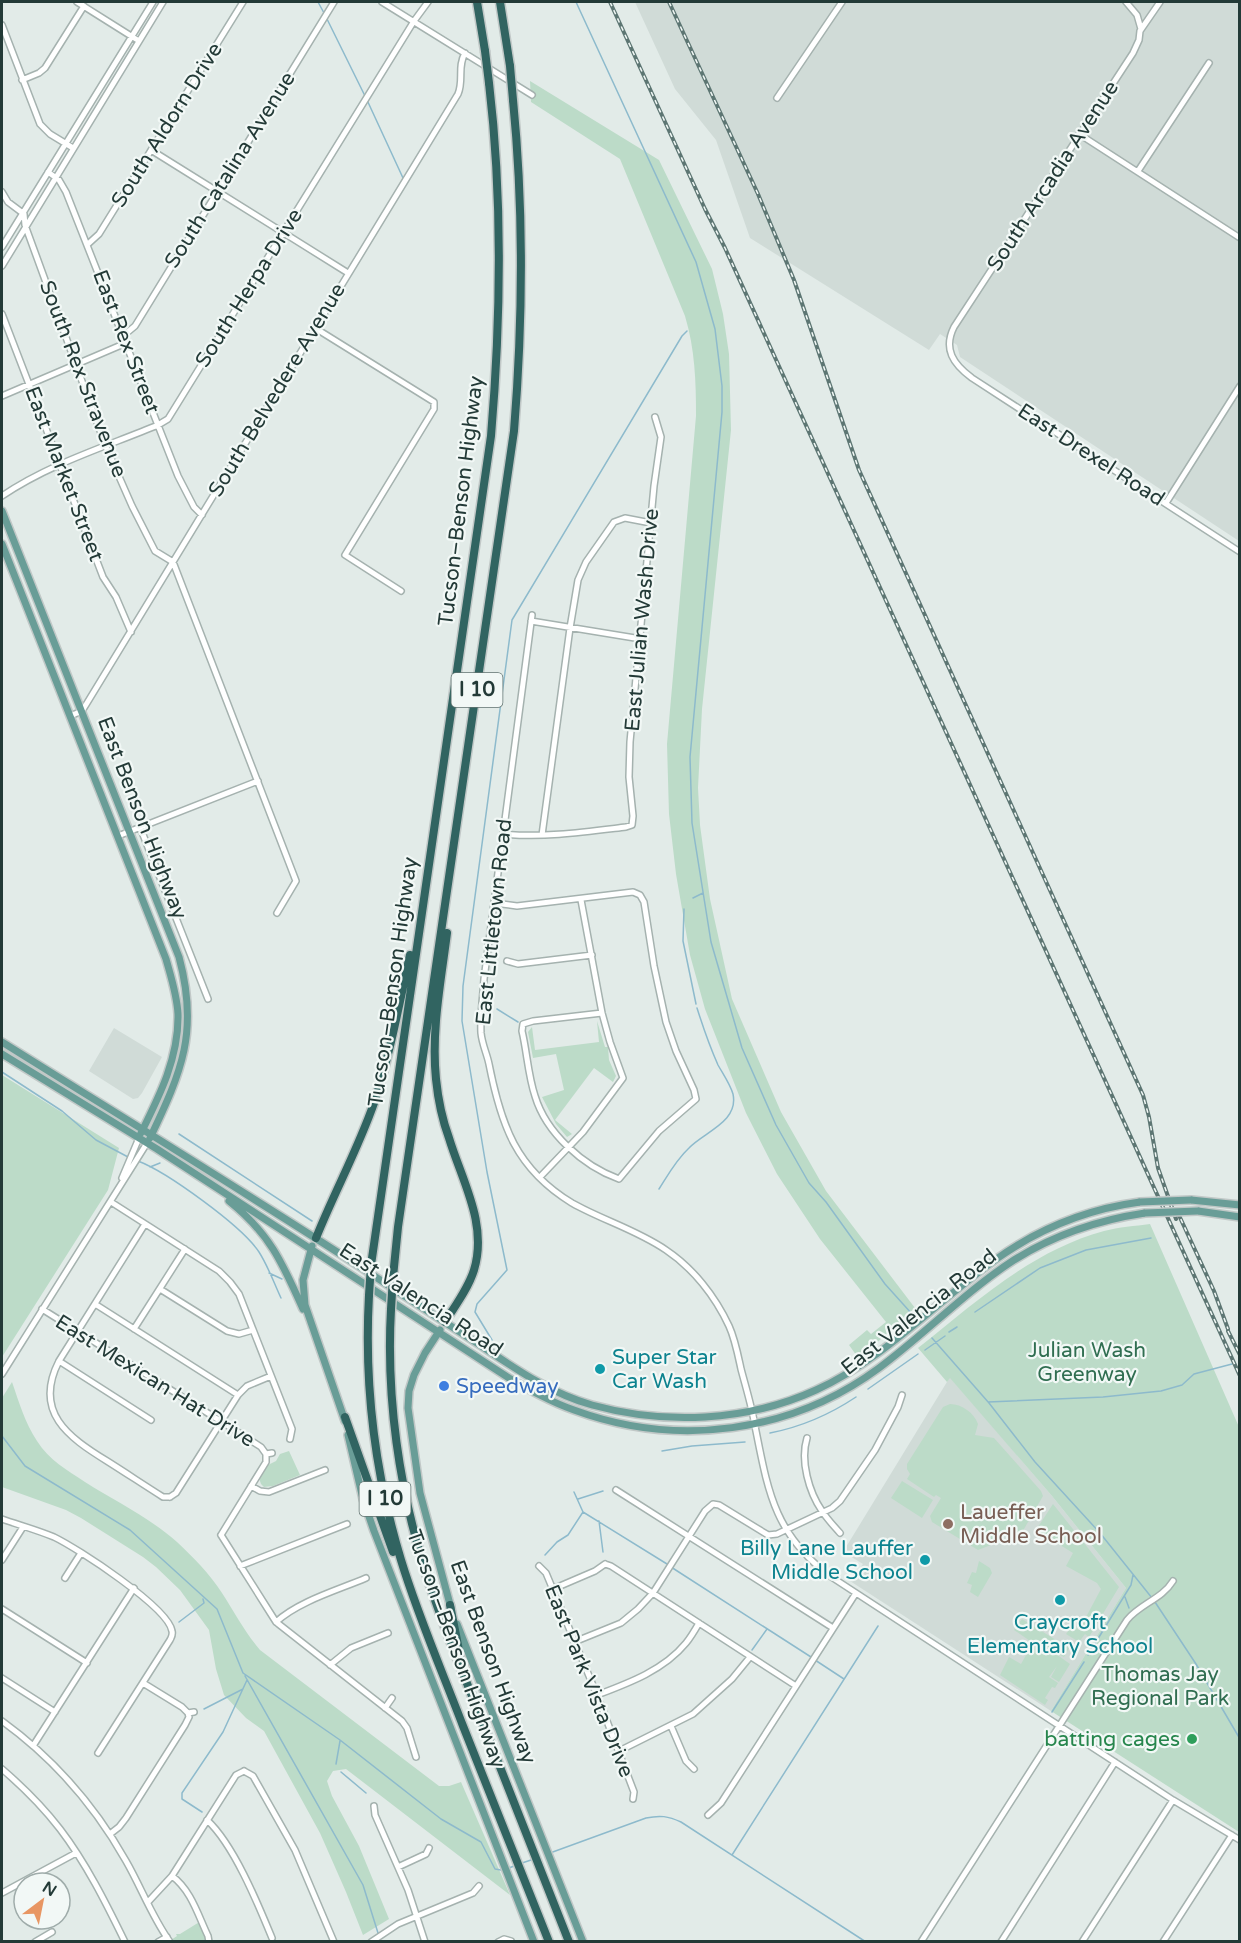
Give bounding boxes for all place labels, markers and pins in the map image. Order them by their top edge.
place label: Super Star Car Wash [612,1345,717,1394]
marker: Super Star Car Wash [593,1362,607,1376]
place label: Speedway [456,1374,558,1399]
marker: Speedway [437,1379,451,1393]
place label: Laueffer Middle School [960,1500,1102,1549]
marker: Laueffer Middle School [941,1517,955,1531]
place label: Billy Lane Lauffer Middle School [740,1536,913,1585]
marker: Billy Lane Lauffer Middle School [918,1553,932,1567]
marker: Craycroft Elementary School [1053,1593,1067,1607]
place label: Craycroft Elementary School [967,1610,1153,1659]
place label: batting cages [1044,1727,1180,1752]
marker: batting cages [1185,1732,1199,1746]

